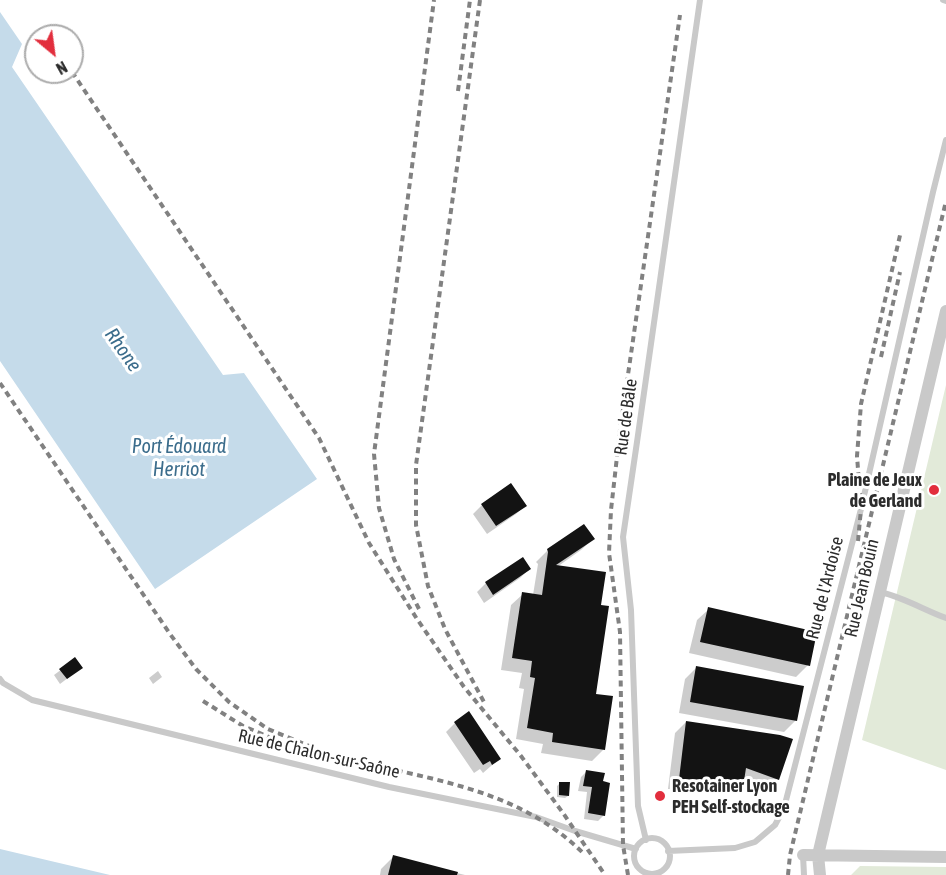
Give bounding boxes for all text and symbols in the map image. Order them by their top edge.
north arrow [24,24,84,84]
text: N [53,58,70,78]
water label: Rhone [99,324,147,376]
street label: Rue de Bâle [610,377,642,457]
water label: Port Édouard Herriot [132,435,226,482]
place label: Plaine de Jeux de Gerland [827,469,922,512]
marker: Plaine de Jeux de Gerland [927,483,941,497]
street label: Rue de l'Ardoise [802,534,848,642]
street label: Rue Jean Bouin [840,537,884,639]
street label: Rue de Chalon-sur-Saône [236,725,402,783]
place label: Resotainer Lyon PEH Self-stockage [672,775,790,818]
marker: Resotainer Lyon PEH Self-stockage [653,789,667,803]

